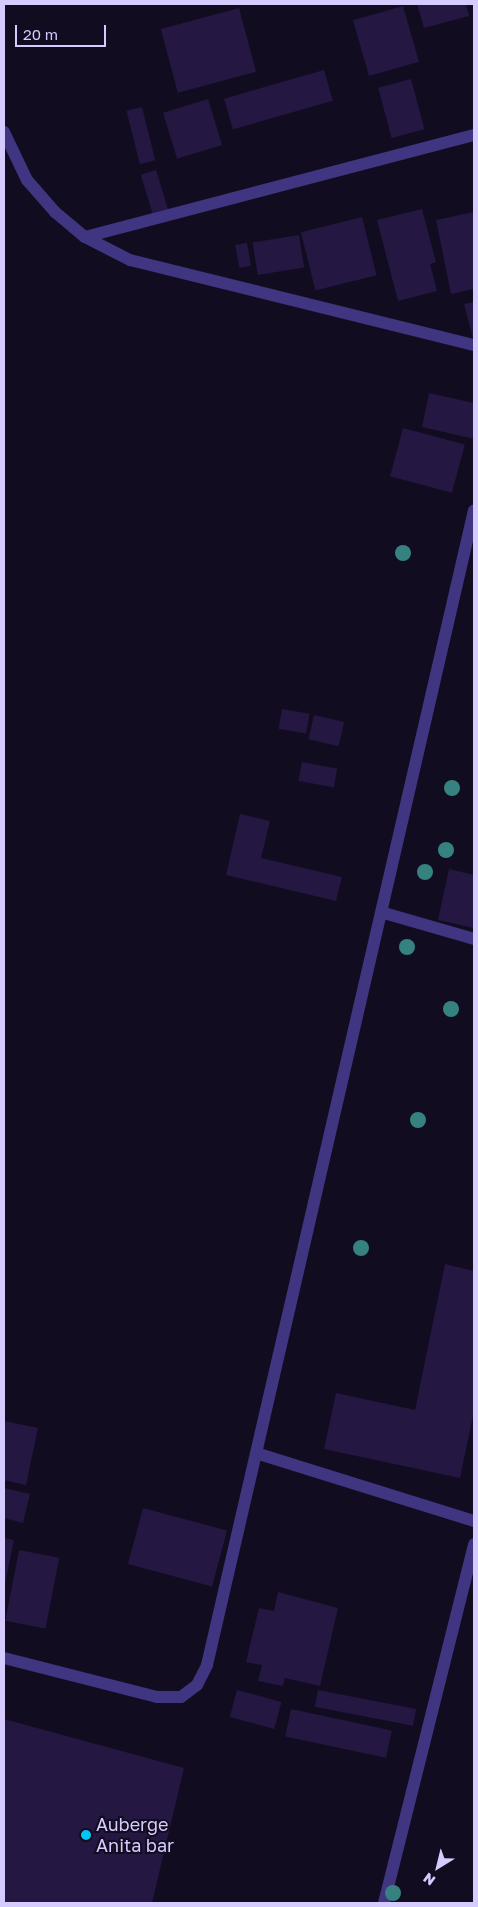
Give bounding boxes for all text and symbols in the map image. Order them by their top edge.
scale bar [18,15,109,47]
text: 20 m [23,25,58,43]
place label: Auberge Anita bar [96,1814,174,1856]
marker: Auberge Anita bar [80,1829,92,1841]
north arrow [413,1842,463,1892]
text: N [420,1870,438,1890]

